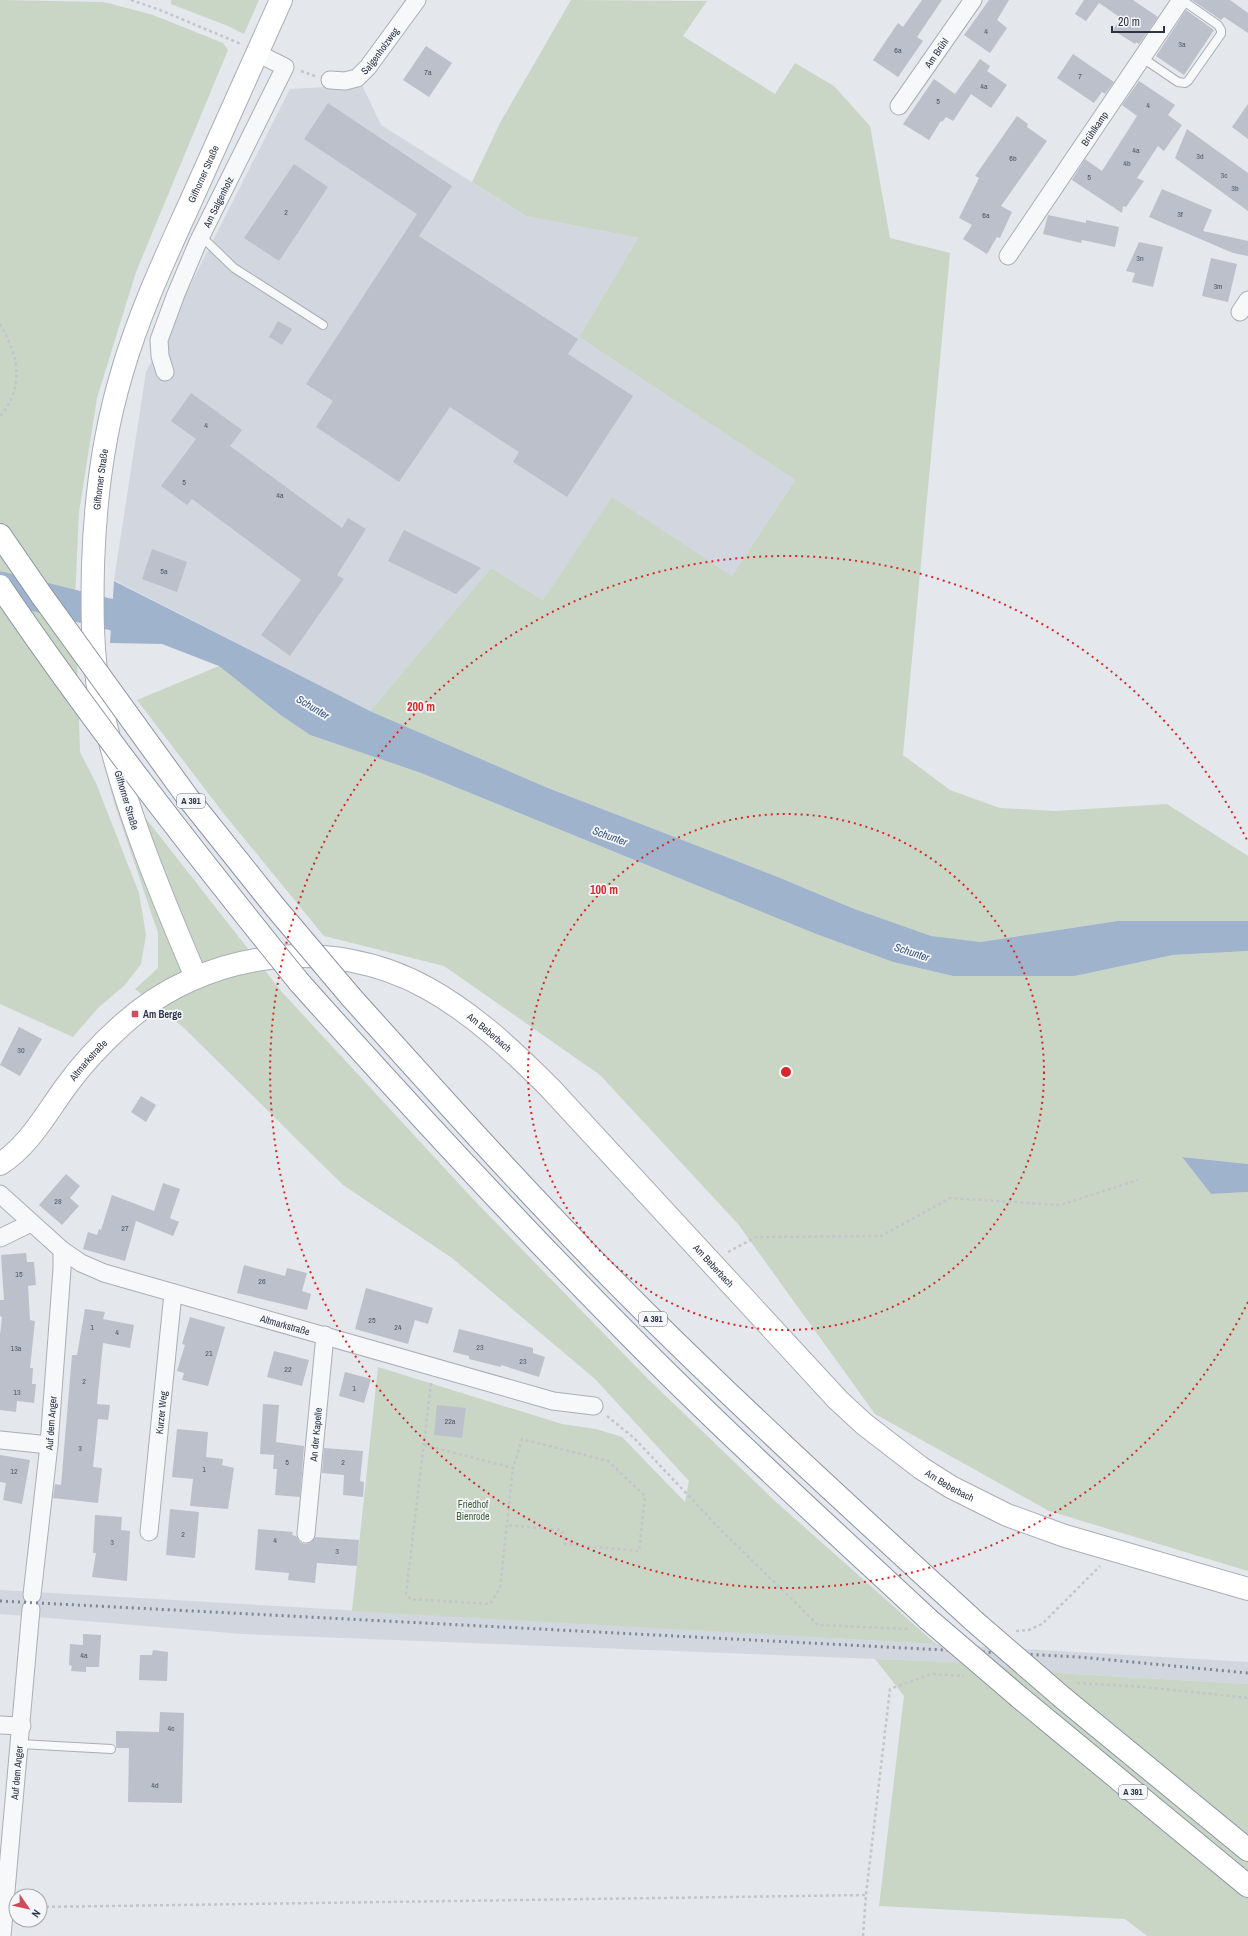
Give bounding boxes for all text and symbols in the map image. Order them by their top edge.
scale bar [1112,8,1164,34]
text: 20 m [1118,14,1140,30]
street label: Salgenholzweg [358,24,402,77]
house number: 4 [984,26,988,36]
street label: Am Brühl [921,35,952,71]
house number: 3a [1178,39,1186,49]
house number: 6a [894,45,902,55]
house number: 7a [424,67,432,77]
house number: 7 [1078,71,1082,81]
house number: 4a [980,81,988,91]
house number: 5 [936,96,940,106]
house number: 4 [1146,100,1150,110]
street label: Brühlkamp [1078,108,1111,149]
street label: Gifhorner Straße [185,143,222,205]
house number: 4a [1132,145,1140,155]
house number: 3d [1196,151,1204,161]
house number: 6b [1009,153,1017,163]
house number: 4b [1123,158,1131,168]
house number: 3c [1221,170,1228,180]
house number: 5 [1087,172,1091,182]
street label: Am Salgenholz [200,175,236,231]
house number: 3b [1231,183,1239,193]
house number: 2 [284,207,288,217]
house number: 3f [1177,209,1183,219]
house number: 6a [982,210,990,220]
house number: 3n [1136,253,1144,263]
house number: 3m [1213,281,1223,291]
house number: 4 [204,420,208,430]
street label: Gifhorner Straße [90,447,111,511]
house number: 5 [182,477,186,487]
house number: 4a [276,490,284,500]
house number: 5a [160,566,168,576]
water label: Schunter [294,692,333,723]
text: 200 m [407,699,435,715]
street label: Gifhorner Straße [111,769,142,832]
road number: A 391 [177,794,205,808]
water label: Schunter [591,823,630,849]
text: 100 m [590,882,618,898]
water label: Schunter [893,940,932,965]
place label: Am Berge [143,1008,182,1021]
marker: Am Berge [130,1009,140,1019]
street label: Am Beberbach [464,1010,514,1055]
street label: Altmarkstraße [66,1036,110,1084]
house number: 30 [17,1045,25,1055]
centre of rings [779,1065,793,1079]
house number: 28 [54,1196,62,1206]
house number: 27 [121,1223,129,1233]
street label: Am Beberbach [690,1241,737,1290]
house number: 15 [15,1269,23,1279]
house number: 26 [258,1276,266,1286]
street label: Altmarkstraße [258,1312,312,1338]
road number: A 391 [639,1312,667,1326]
house number: 25 [368,1315,376,1325]
house number: 1 [90,1322,94,1332]
house number: 24 [394,1322,402,1332]
house number: 4 [115,1327,119,1337]
house number: 23 [476,1342,484,1352]
house number: 13a [11,1343,22,1353]
house number: 21 [205,1348,213,1358]
house number: 23 [519,1356,527,1366]
house number: 22 [284,1364,292,1374]
house number: 2 [82,1376,86,1386]
house number: 1 [352,1383,356,1393]
house number: 13 [13,1387,21,1397]
street label: Kurzer Weg [153,1390,170,1435]
street label: Auf dem Anger [42,1395,60,1452]
street label: An der Kapelle [307,1407,325,1463]
house number: 22a [445,1416,456,1426]
house number: 3 [78,1443,82,1453]
house number: 5 [285,1457,289,1467]
house number: 2 [341,1457,345,1467]
house number: 1 [202,1464,206,1474]
house number: 12 [10,1466,18,1476]
street label: Am Beberbach [922,1466,976,1505]
park label: Friedhof Bienrode [456,1498,490,1523]
house number: 2 [181,1529,185,1539]
house number: 4 [273,1535,277,1545]
house number: 3 [110,1537,114,1547]
house number: 3 [335,1546,339,1556]
house number: 4a [80,1650,88,1660]
house number: 4c [168,1723,175,1733]
street label: Auf dem Anger [8,1745,26,1801]
house number: 4d [151,1780,159,1790]
road number: A 391 [1119,1785,1147,1799]
north arrow [8,1888,48,1928]
text: N [29,1907,44,1920]

